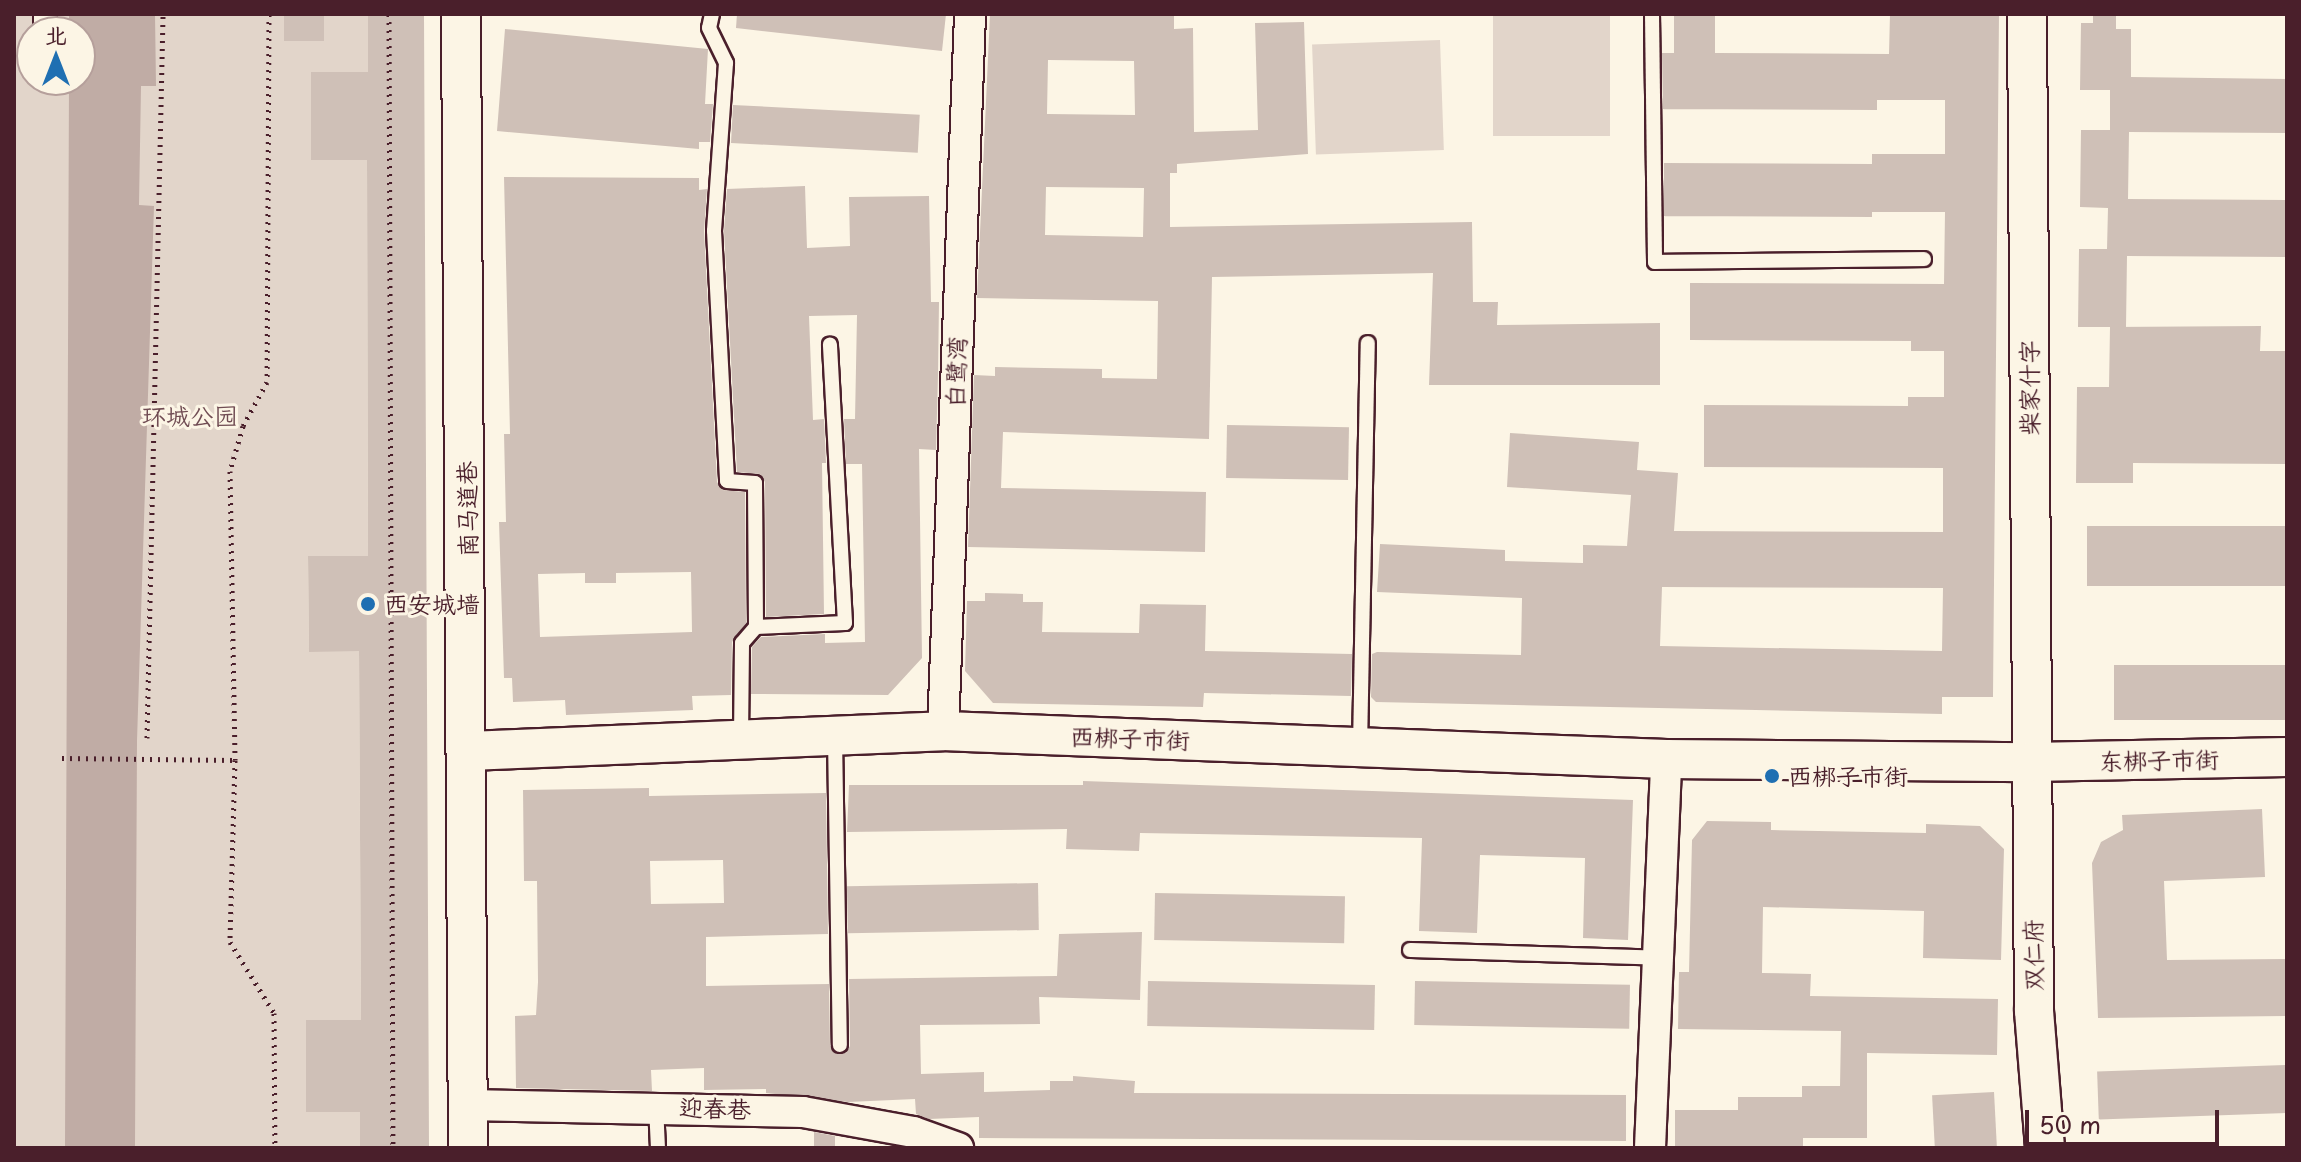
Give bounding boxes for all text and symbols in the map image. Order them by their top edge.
north arrow [16,16,96,96]
text: 北 [45,17,67,50]
street label: 白鹭湾 [940,336,972,408]
street label: 柴家什字 [2015,340,2043,436]
park label: 环城公园 [142,402,238,430]
street label: 南马道巷 [452,461,482,557]
place label: 西安城墙 [384,590,480,618]
marker: 西安城墙 [359,595,377,613]
street label: 西梆子市街 [1070,722,1190,754]
street label: 东梆子市街 [2099,745,2219,775]
place label: 西梆子市街 [1788,762,1908,790]
marker: 西梆子市街 [1763,767,1781,785]
street label: 双仁府 [2018,919,2048,991]
street label: 迎春巷 [679,1092,751,1124]
scale bar [2029,1094,2223,1144]
text: 50 m [2039,1106,2101,1142]

